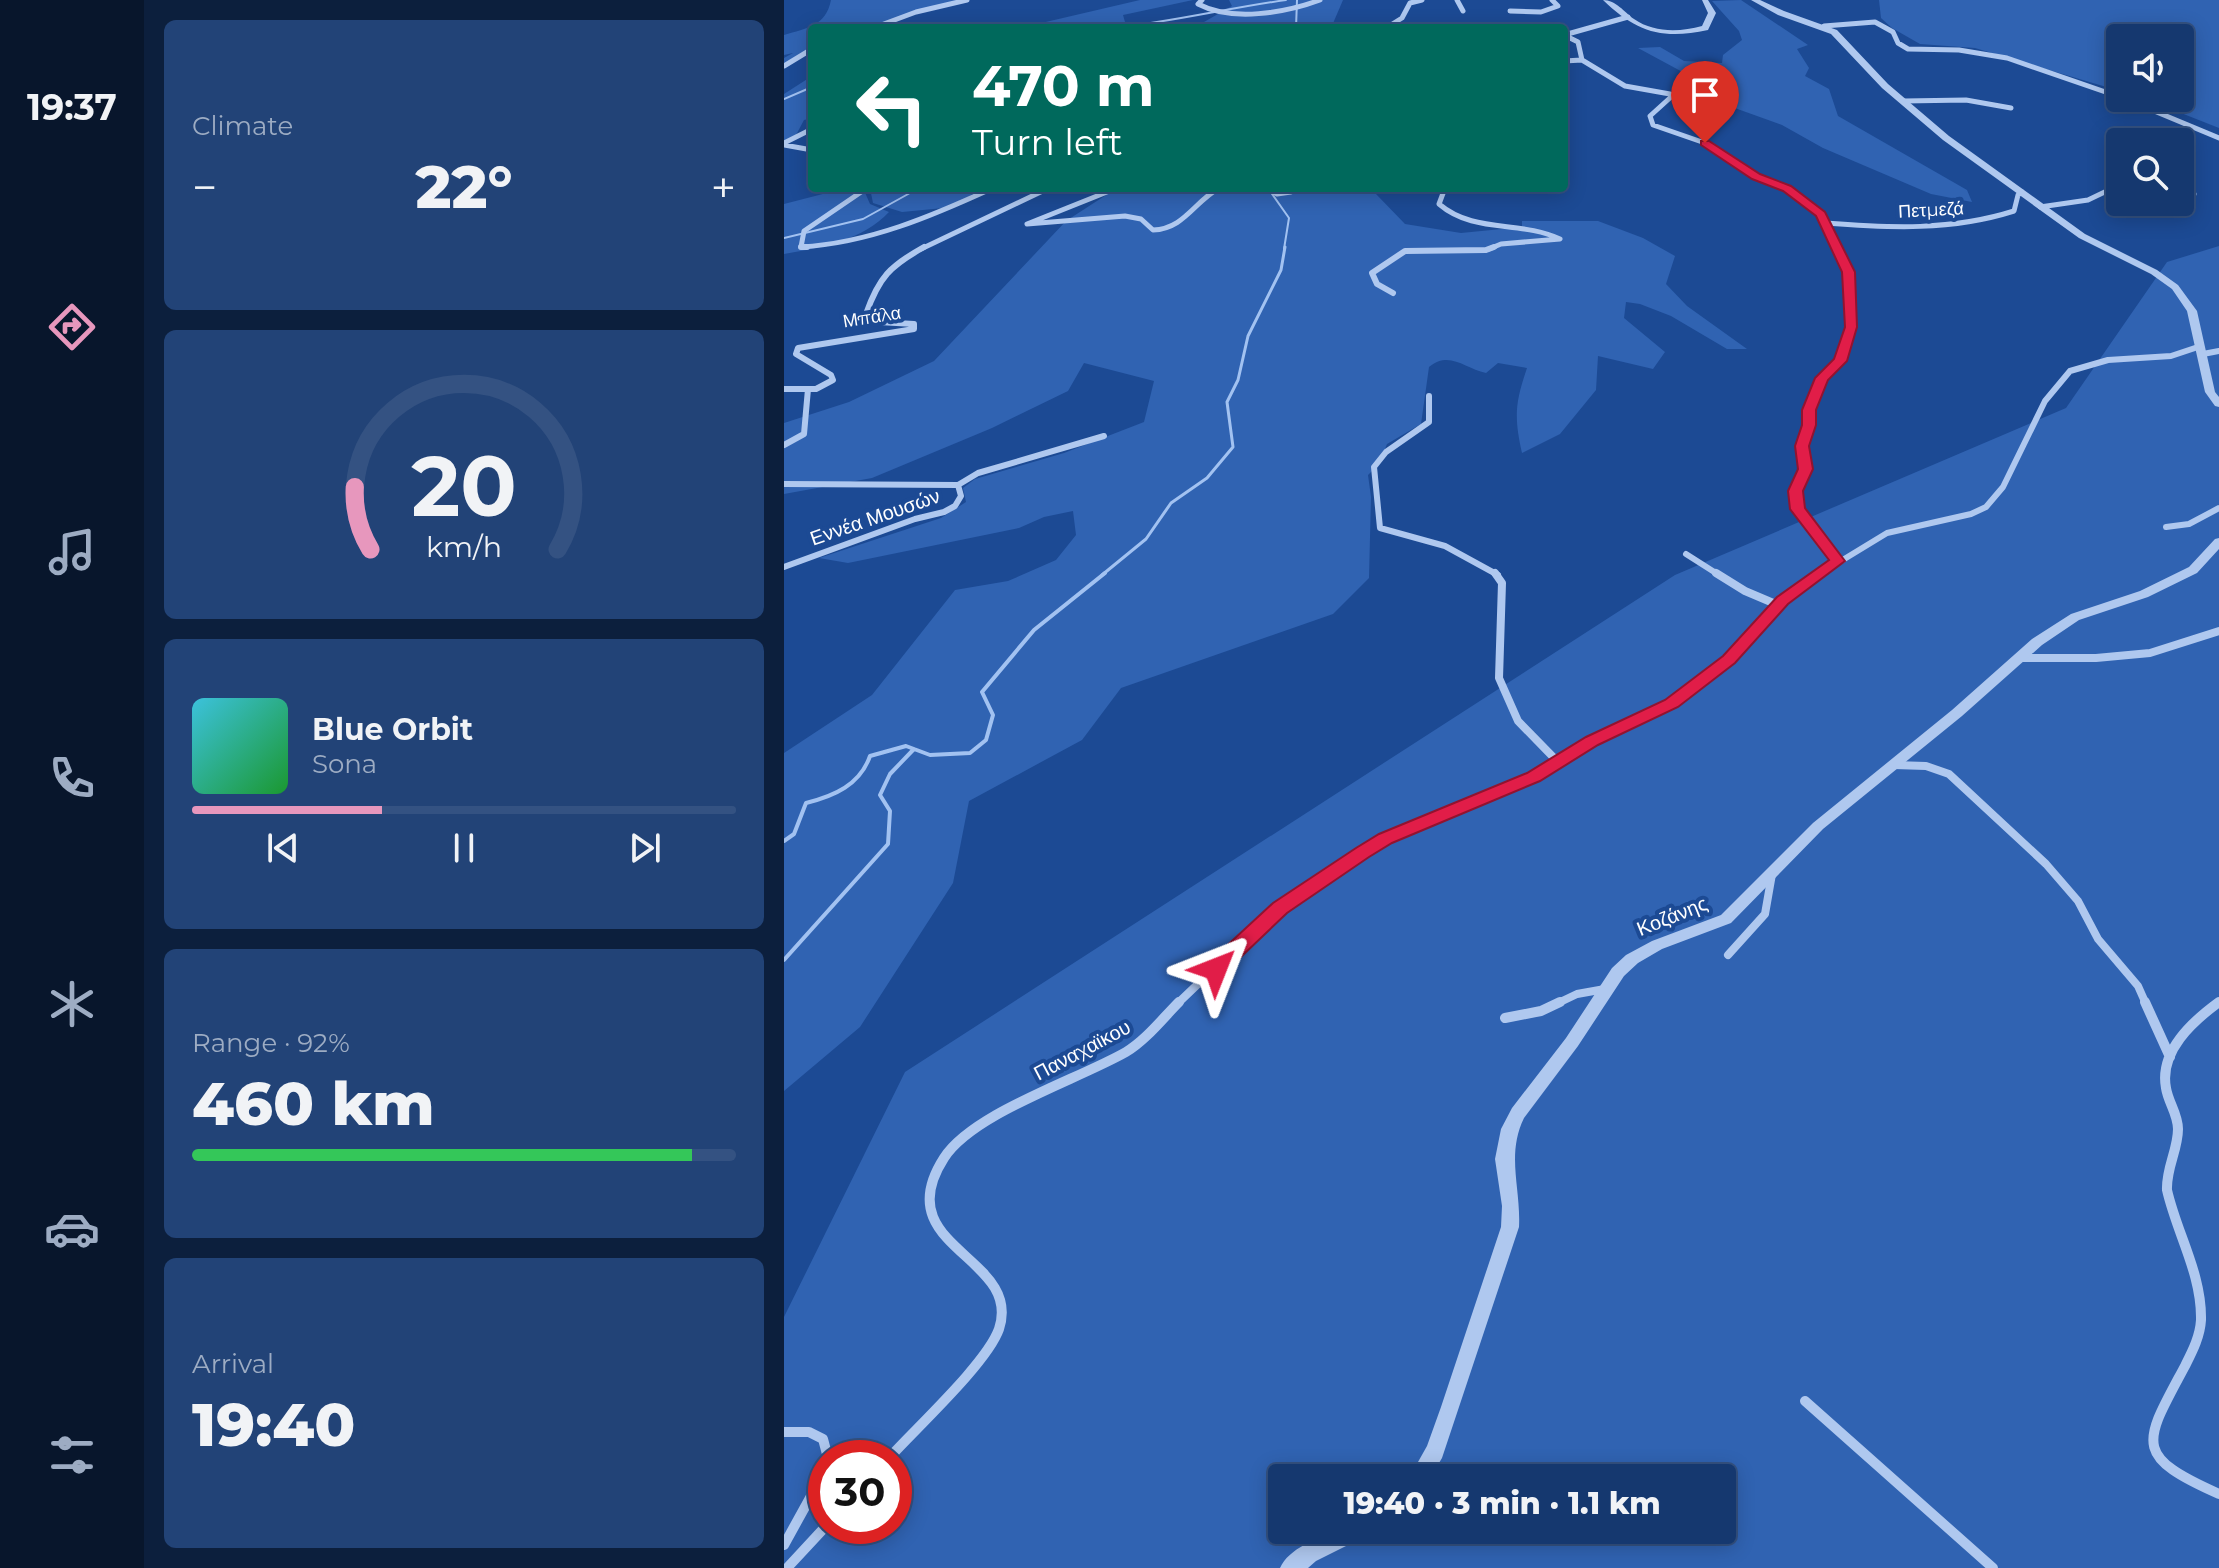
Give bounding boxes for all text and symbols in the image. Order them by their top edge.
map controls [2106,24,2194,216]
button: sound [2106,24,2194,112]
text: 470 m [972,52,1154,120]
icon: left [840,56,944,160]
pin [1671,61,1739,143]
icon: arrive [1683,73,1727,117]
text: 19:37 [27,85,117,129]
text: Climate [192,110,293,142]
text: Turn left [972,120,1123,164]
button: search [2106,128,2194,216]
text: 22° [416,150,512,223]
text: − [192,160,217,214]
text: + [711,160,736,214]
street label: Πετμεζά [1898,197,1964,223]
icon: directions [44,299,100,355]
street label: Μπάλα [841,302,903,332]
text: 20 [411,435,517,537]
street label: Εννέα Μουσών [807,484,943,550]
icon: music [44,524,100,580]
text: km/h [426,530,502,565]
text: Blue Orbit [312,711,473,748]
text: Sona [312,748,377,780]
icon: phone [44,750,100,806]
icon: previous [261,826,305,870]
icon: pause [442,826,486,870]
icon: next [623,826,667,870]
street label: Κοζάνης [1633,891,1711,941]
position arrow [1174,927,1258,1011]
icon: climate [44,976,100,1032]
street label: Παναχαϊκου [1030,1015,1134,1085]
text: Range · 92% [192,1027,350,1059]
text: 460 km [192,1067,435,1140]
icon: car [44,1201,100,1257]
text: Arrival [192,1348,274,1380]
text: 19:40 [192,1388,355,1461]
icon: filters [44,1427,100,1483]
speed limit sign: 30 [808,1440,912,1544]
text: 19:40 · 3 min · 1.1 km [1344,1485,1660,1522]

